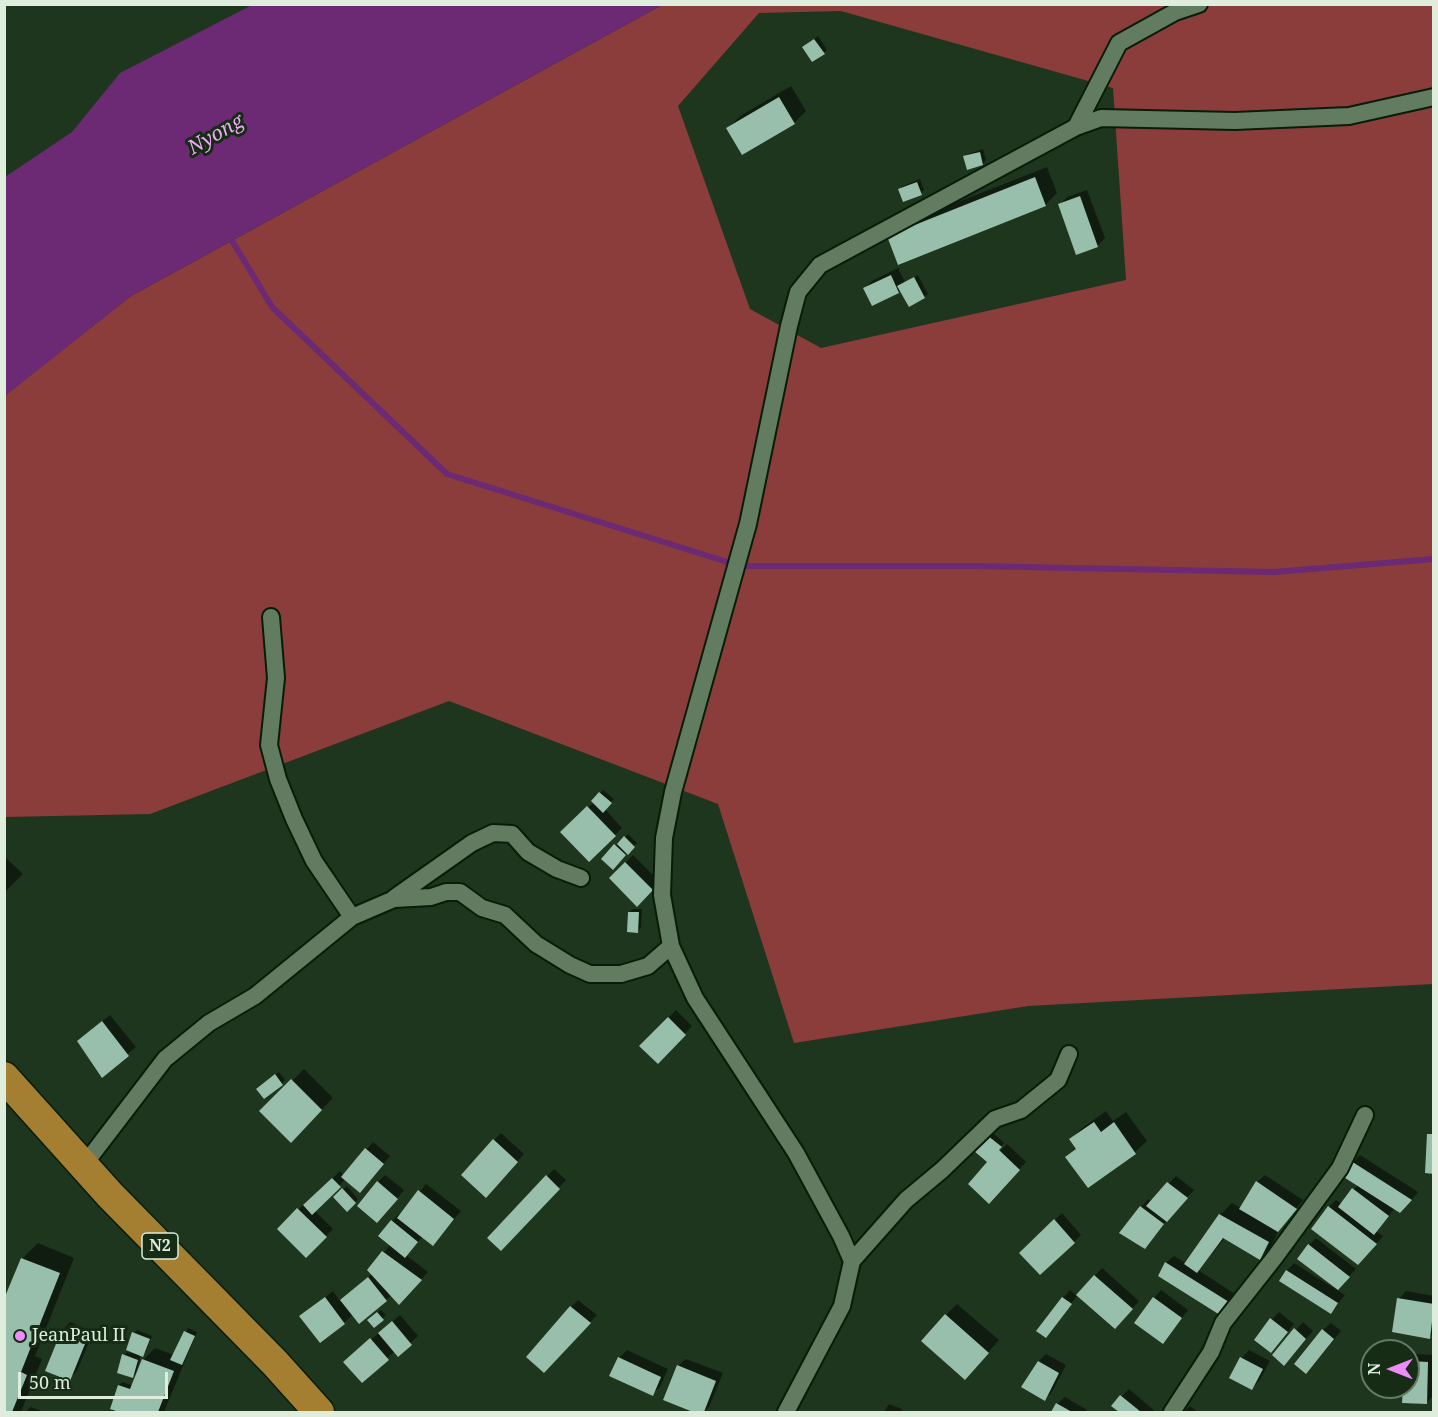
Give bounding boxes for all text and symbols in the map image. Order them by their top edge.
water label: Nyong [184,110,248,160]
road number: N2 [142,1233,178,1259]
place label: JeanPaul II [32,1325,126,1347]
marker: JeanPaul II [13,1329,27,1343]
north arrow [1360,1339,1420,1399]
scale bar [21,1360,171,1398]
text: N [1363,1363,1385,1375]
text: 50 m [29,1370,71,1394]

